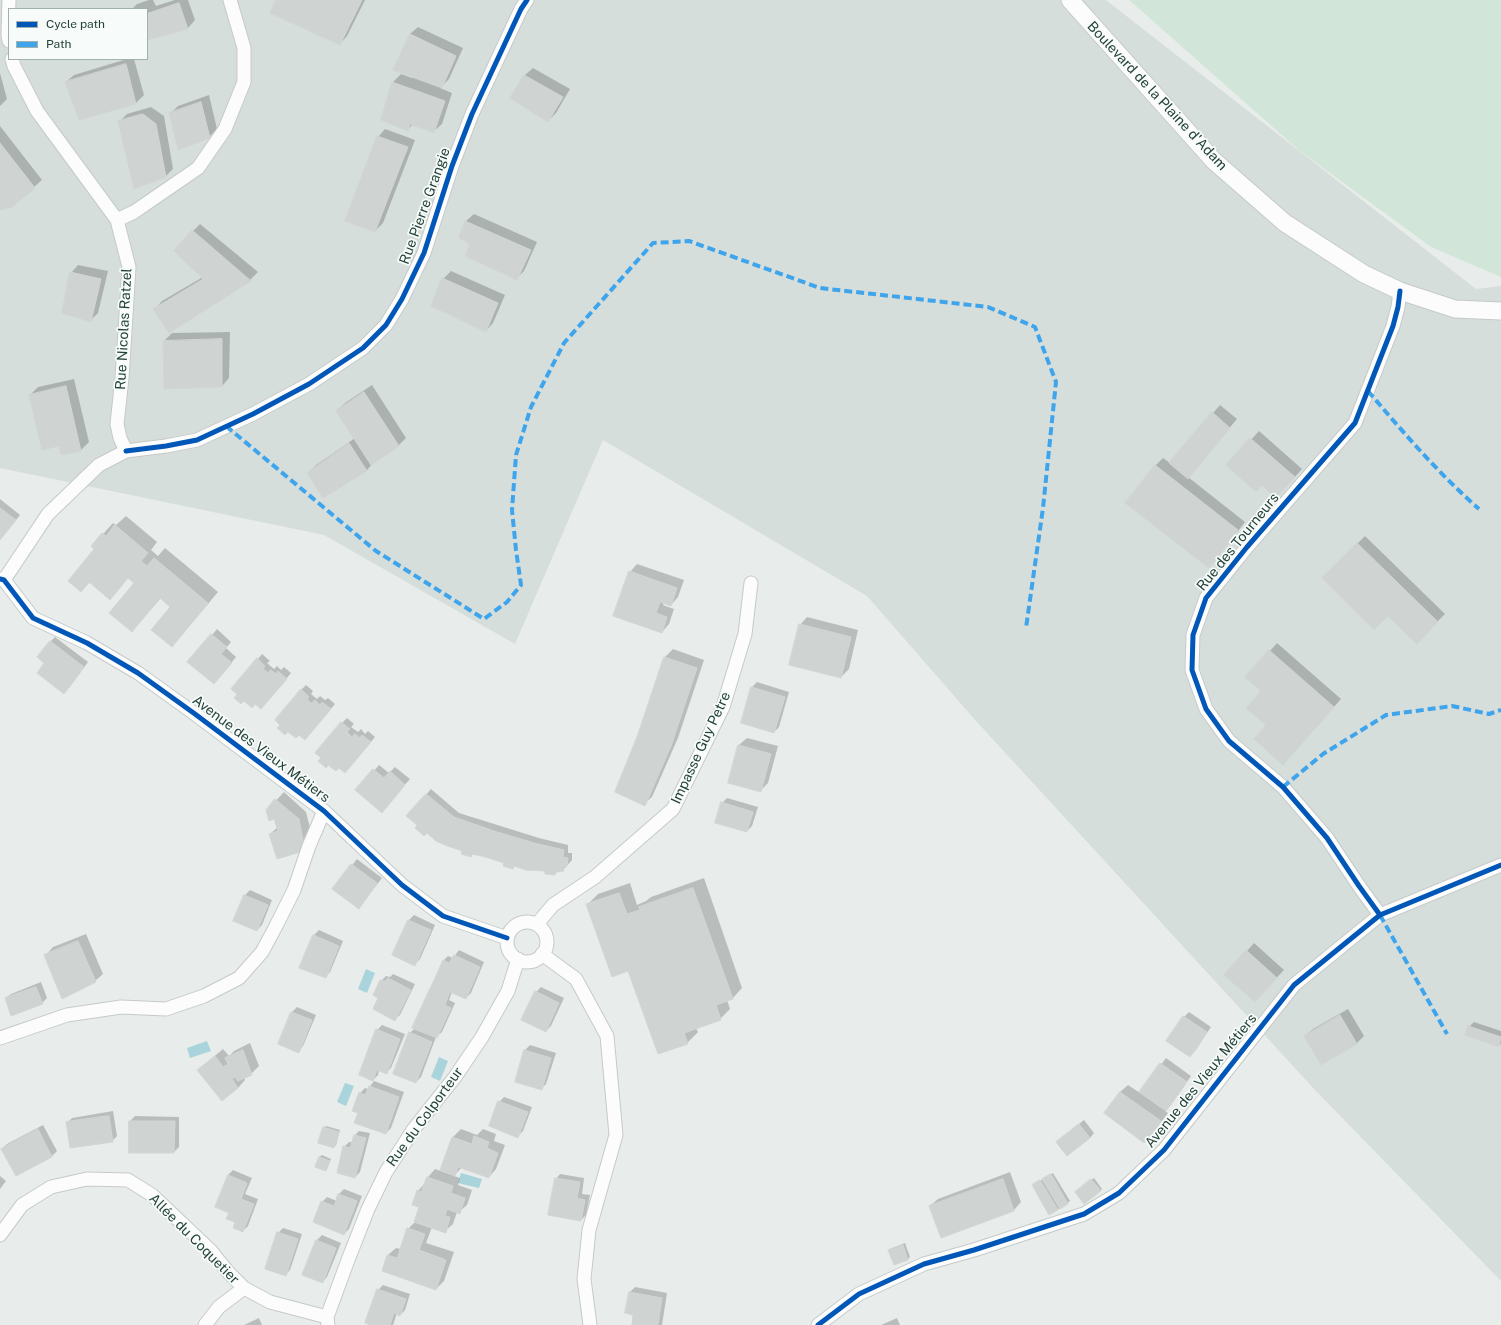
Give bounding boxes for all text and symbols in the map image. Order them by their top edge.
legend [8,8,148,60]
text: Cycle path [46,17,105,31]
street label: Boulevard de la Plaine d'Adam [1084,18,1230,174]
text: Path [46,37,72,51]
street label: Rue Pierre Grangie [396,145,454,267]
street label: Rue Nicolas Ratzel [112,268,136,390]
street label: Rue des Tourneurs [1193,490,1283,594]
street label: Impasse Guy Petre [668,689,734,807]
street label: Avenue des Vieux Métiers [189,692,333,806]
street label: Avenue des Vieux Métiers [1142,1011,1260,1151]
street label: Rue du Colporteur [383,1064,467,1170]
street label: Allée du Coquetier [145,1190,243,1288]

